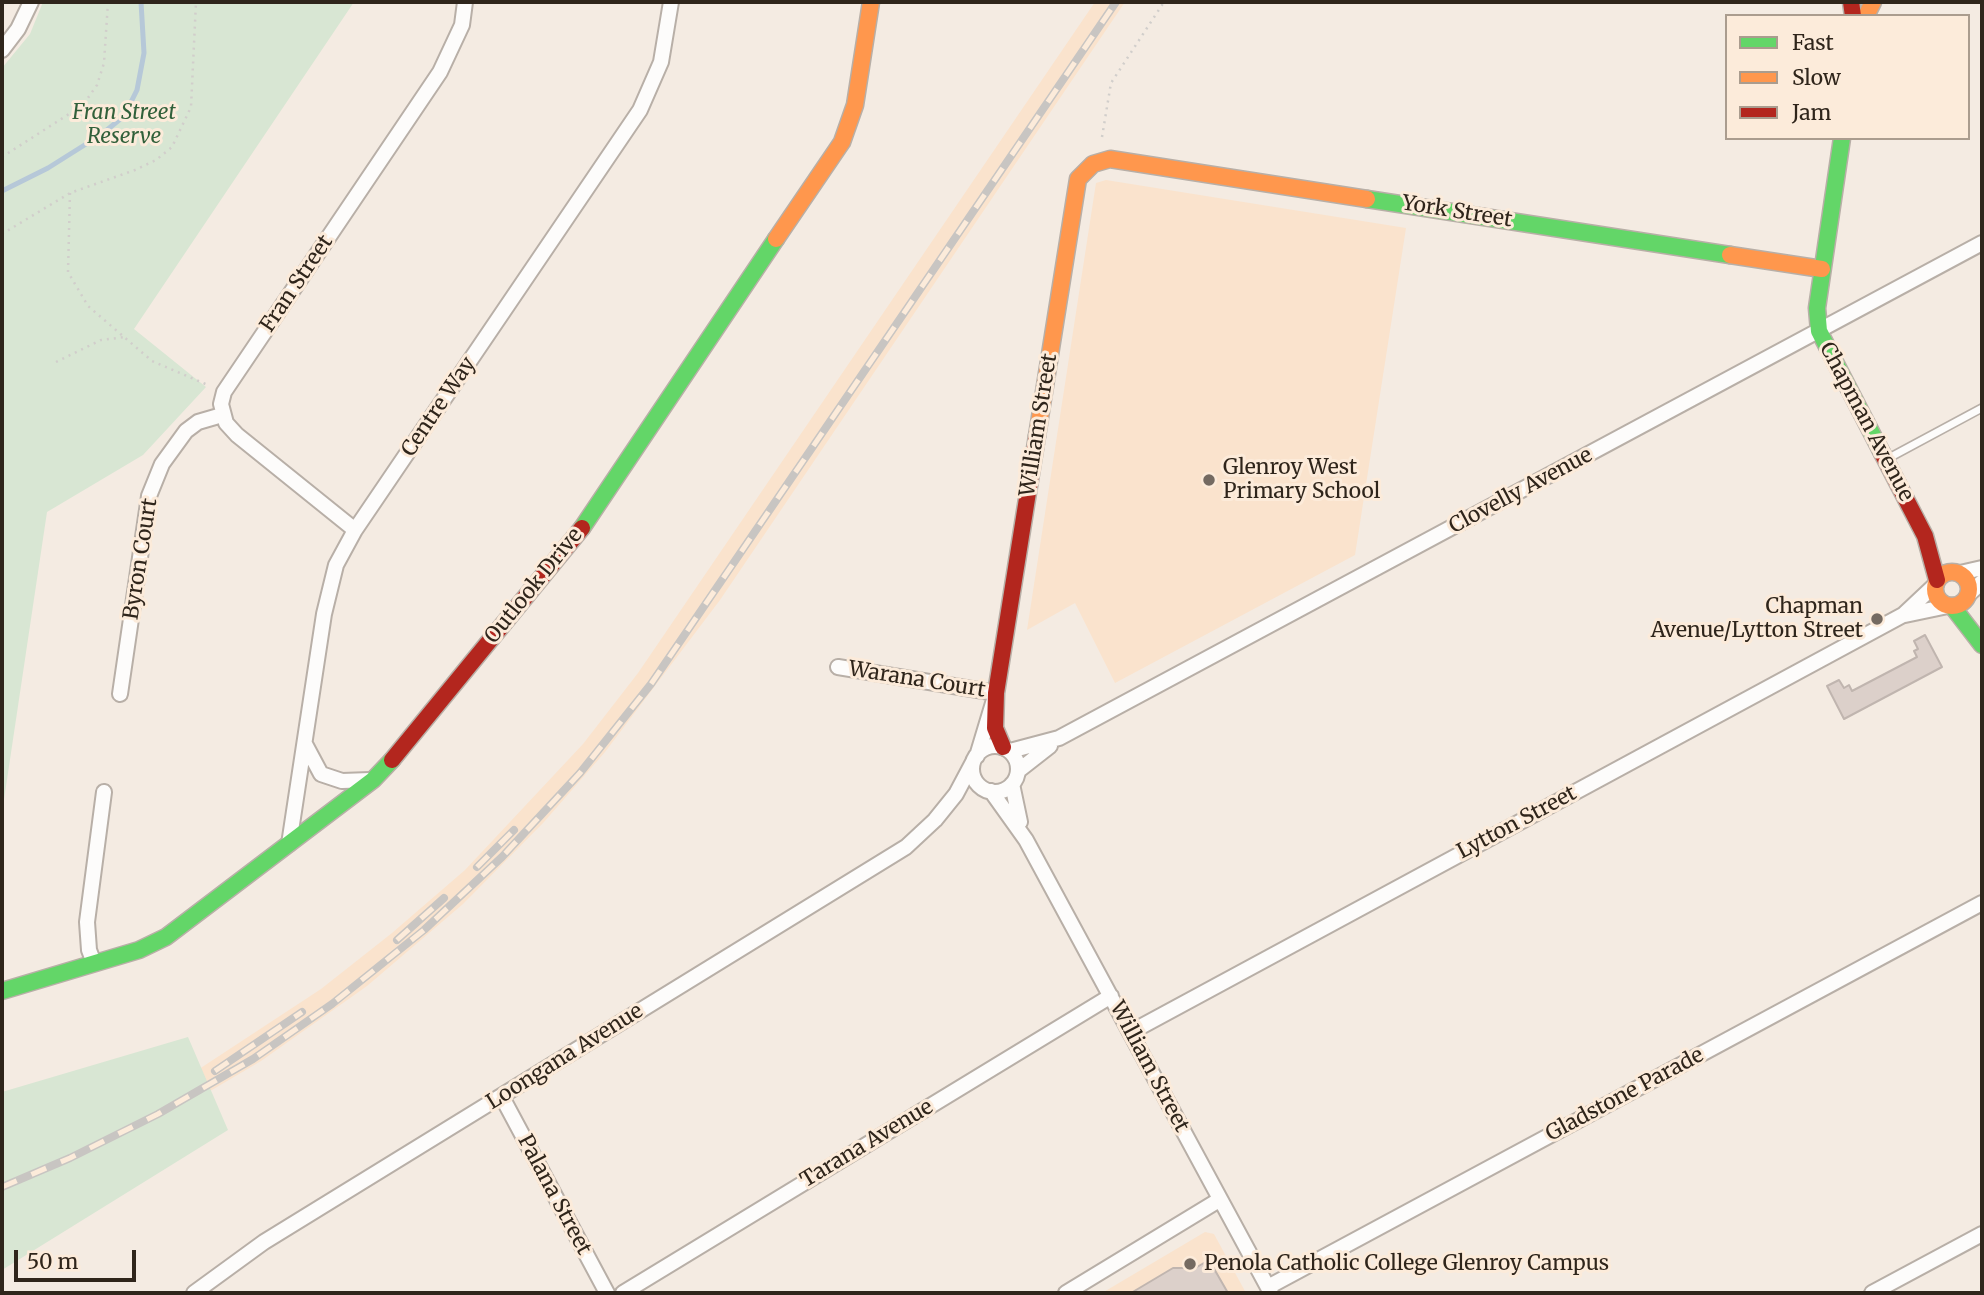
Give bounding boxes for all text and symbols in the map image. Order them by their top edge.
legend [1725,14,1970,140]
text: Fast [1792,29,1834,56]
text: Slow [1792,64,1841,91]
text: Jam [1792,99,1831,126]
park label: Fran Street Reserve [72,100,176,150]
street label: York Street [1400,191,1514,233]
street label: Fran Street [255,231,339,337]
street label: Chapman Avenue [1814,338,1918,506]
street label: William Street [1015,352,1063,498]
street label: Centre Way [397,353,481,461]
street label: Clovelly Avenue [1445,443,1597,539]
place label: Glenroy West Primary School [1223,455,1380,505]
marker: Glenroy West Primary School [1201,472,1217,488]
street label: Byron Court [119,496,163,622]
street label: Outlook Drive [480,523,588,649]
place label: Chapman Avenue/Lytton Street [1651,594,1863,644]
marker: Chapman Avenue/Lytton Street [1869,611,1885,627]
street label: Warana Court [847,657,987,703]
street label: Lytton Street [1453,781,1581,865]
street label: William Street [1104,997,1194,1137]
street label: Loongana Avenue [482,999,648,1115]
street label: Gladstone Parade [1542,1043,1708,1147]
street label: Tarana Avenue [796,1095,938,1193]
street label: Palana Street [512,1131,596,1259]
scale bar [18,1236,140,1280]
text: 50 m [27,1248,78,1275]
place label: Penola Catholic College Glenroy Campus [1204,1251,1609,1277]
marker: Penola Catholic College Glenroy Campus [1182,1256,1198,1272]

